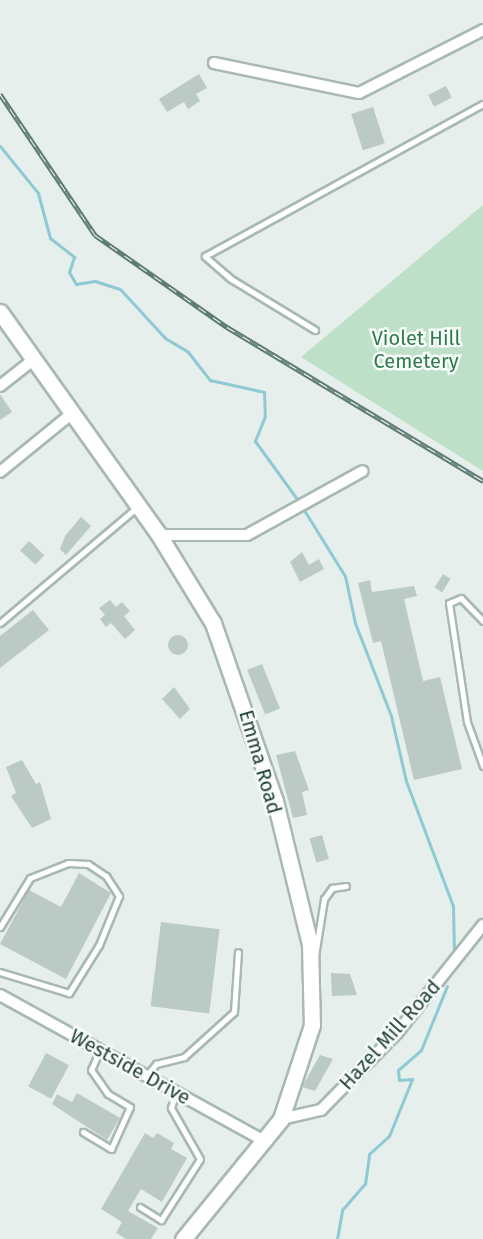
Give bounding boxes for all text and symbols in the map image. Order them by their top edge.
park label: Violet Hill Cemetery [372,326,460,373]
street label: Emma Road [234,707,286,817]
street label: Hazel Mill Road [334,975,446,1095]
street label: Westside Drive [66,1024,194,1110]

